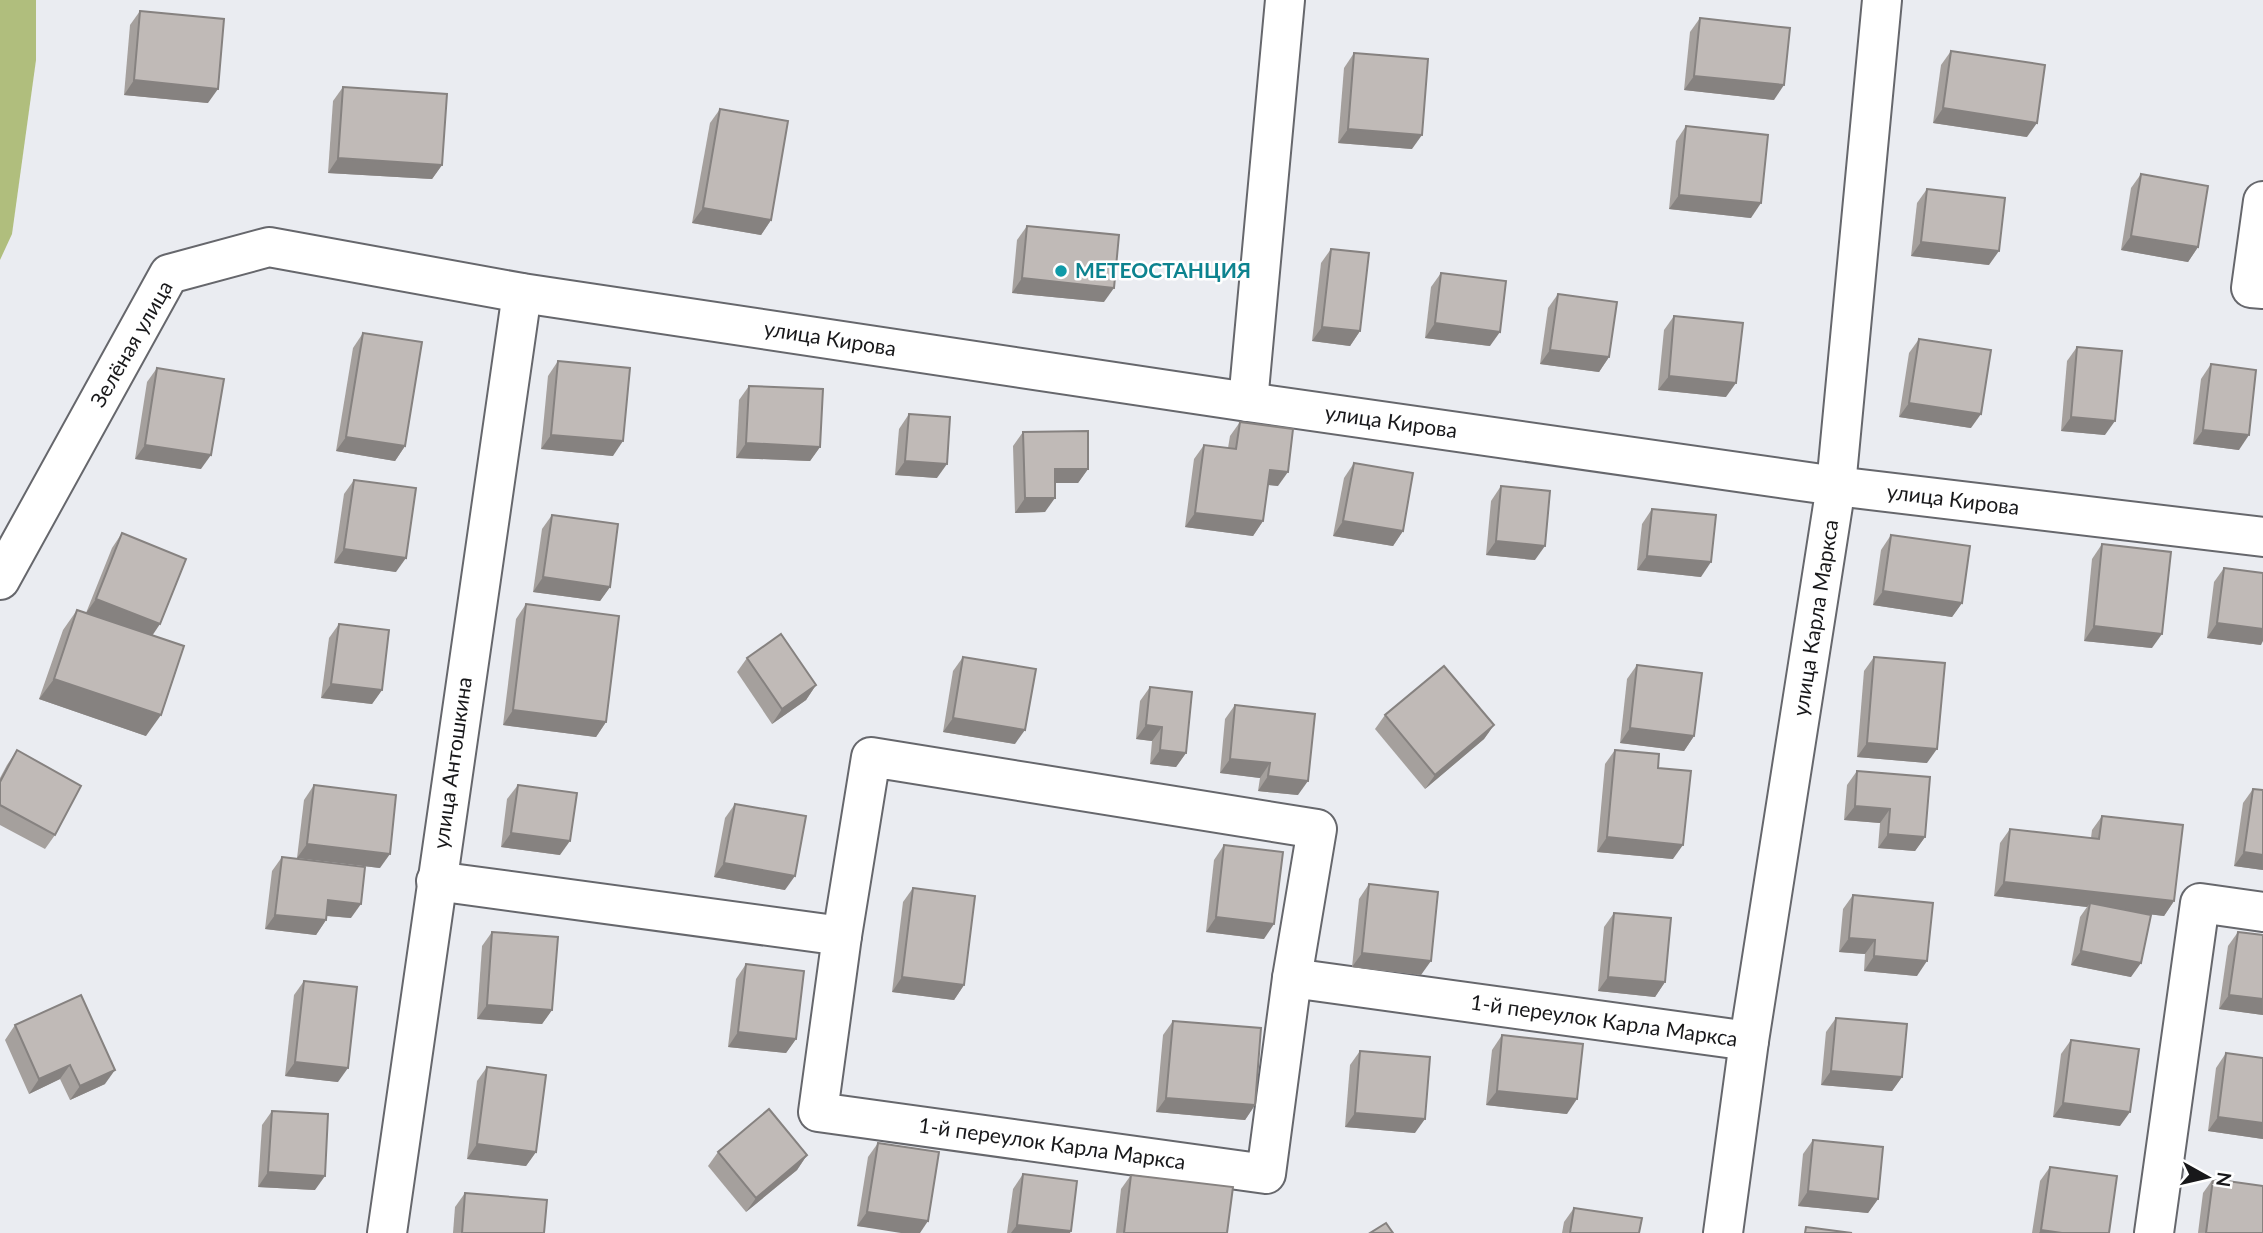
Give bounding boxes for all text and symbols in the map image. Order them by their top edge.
place label: МЕТЕОСТАНЦИЯ [1075,257,1251,282]
marker: МЕТЕОСТАНЦИЯ [1053,263,1069,279]
street label: Зелёная улица [84,276,177,411]
street label: улица Кирова [762,315,898,360]
street label: улица Кирова [1323,399,1459,442]
street label: улица Кирова [1886,478,2021,519]
street label: улица Карла Маркса [1787,518,1842,718]
street label: улица Антошкина [427,675,476,850]
street label: 1-й переулок Карла Маркса [1469,988,1739,1051]
street label: 1-й переулок Карла Маркса [917,1111,1187,1174]
north arrow [2172,1142,2242,1212]
text: N [2212,1171,2237,1188]

